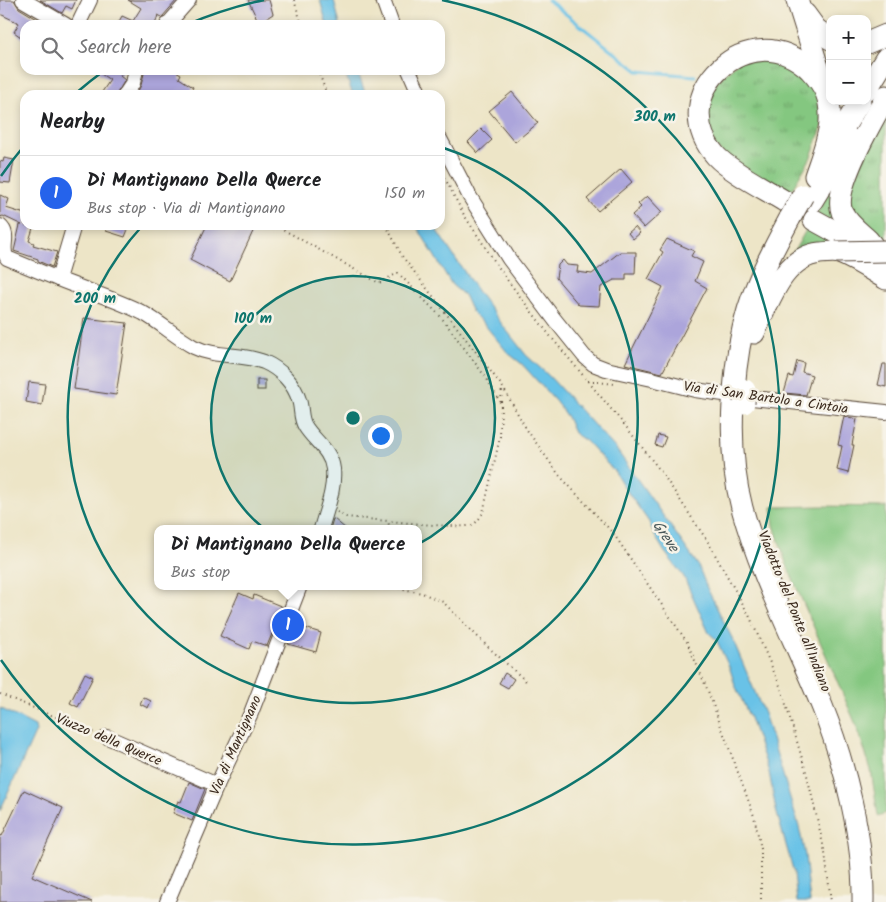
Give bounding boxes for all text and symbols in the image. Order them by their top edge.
map controls [826,15,871,105]
button: + [826,15,871,60]
search box [20,20,445,75]
text: Search here [78,33,172,63]
icon: search [38,34,66,62]
button: − [826,60,871,105]
text: 300 m [633,105,676,129]
text: Nearby [40,106,105,139]
text: Di Mantignano Della Querce [87,166,321,196]
text: 1 [54,181,58,206]
text: 150 m [384,181,425,206]
text: Bus stop · Via di Mantignano [87,196,285,221]
text: 200 m [74,287,116,311]
text: 100 m [234,307,272,331]
street label: Via di San Bartolo a Cintoia [682,376,850,420]
centre of rings [344,409,362,427]
your location [368,423,394,449]
water label: Greve [646,516,685,558]
popup [154,525,422,590]
street label: Viadotto del Ponte all'Indiano [752,527,837,695]
text: Di Mantignano Della Querce [171,530,405,560]
text: Bus stop [171,560,230,585]
pin: 1 [272,606,304,644]
street label: Via di Mantignano [204,692,268,799]
street label: Viuzzo della Querce [52,708,166,772]

